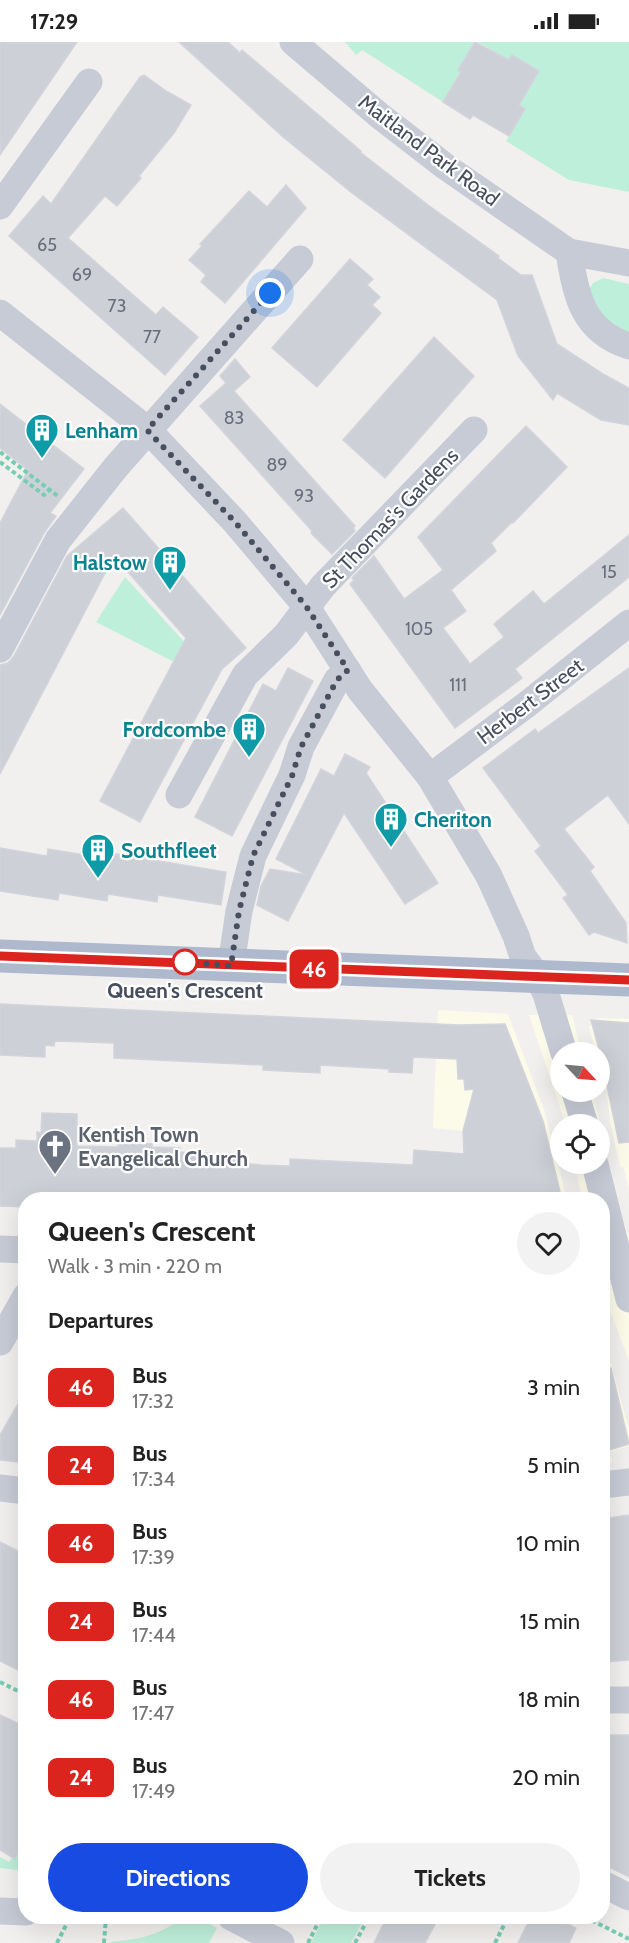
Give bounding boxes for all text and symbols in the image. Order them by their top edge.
text: 17:29 [30,8,78,35]
street label: Maitland Park Road [354,89,504,211]
house number: 65 [37,234,57,256]
house number: 69 [72,264,92,286]
your location [255,278,285,308]
house number: 73 [108,295,126,317]
house number: 77 [143,326,161,348]
house number: 83 [224,407,244,429]
building icon: Lenham [24,412,60,459]
place label: Lenham [65,418,138,443]
street label: St Thomas's Gardens [317,443,463,593]
house number: 89 [266,454,288,476]
house number: 93 [294,485,314,507]
building icon: Halstow [152,544,188,591]
place label: Halstow [73,550,148,575]
house number: 15 [601,561,617,583]
house number: 105 [405,618,433,640]
street label: Herbert Street [472,653,588,749]
house number: 111 [449,674,467,696]
building icon: Fordcombe [231,711,267,758]
place label: Fordcombe [123,717,226,742]
building icon: Cheriton [373,801,409,848]
place label: Cheriton [414,807,492,832]
building icon: Southfleet [80,832,116,879]
place label: Southfleet [121,838,217,863]
marker: Queen's Crescent [172,949,198,975]
line badge: 46 [287,950,341,988]
text: 46 [302,957,326,982]
place label: Queen's Crescent [107,978,263,1003]
north arrow [550,1042,610,1102]
map controls [550,1042,610,1174]
button: locate [550,1114,610,1174]
place label: Kentish Town Evangelical Church [78,1122,248,1171]
church icon: Kentish Town Evangelical Church [37,1128,73,1175]
button: heart [517,1212,580,1275]
text: Queen's Crescent [48,1214,256,1248]
text: Walk · 3 min · 220 m [48,1254,222,1278]
text: Departures [48,1307,153,1334]
text: Bus [132,1362,167,1389]
text: 3 min [527,1374,580,1401]
text: 46 [69,1375,93,1400]
text: 17:32 [132,1389,174,1413]
text: Bus [132,1440,167,1467]
text: 5 min [527,1452,580,1479]
text: 24 [69,1453,93,1478]
text: 17:34 [132,1467,175,1491]
text: Bus [132,1518,167,1545]
text: 10 min [516,1530,580,1557]
text: 46 [69,1531,93,1556]
text: 17:39 [132,1545,175,1569]
text: Bus [132,1596,167,1623]
text: 15 min [520,1608,580,1635]
text: 24 [69,1609,93,1634]
text: 17:44 [132,1623,176,1647]
text: Bus [132,1674,167,1701]
text: 18 min [518,1686,580,1713]
text: 46 [69,1687,93,1712]
text: 17:47 [132,1701,174,1725]
text: Bus [132,1752,167,1779]
text: 20 min [512,1764,580,1791]
text: 24 [69,1765,93,1790]
text: 17:49 [132,1779,176,1803]
button: Directions [48,1843,308,1912]
button: Tickets [320,1843,580,1912]

